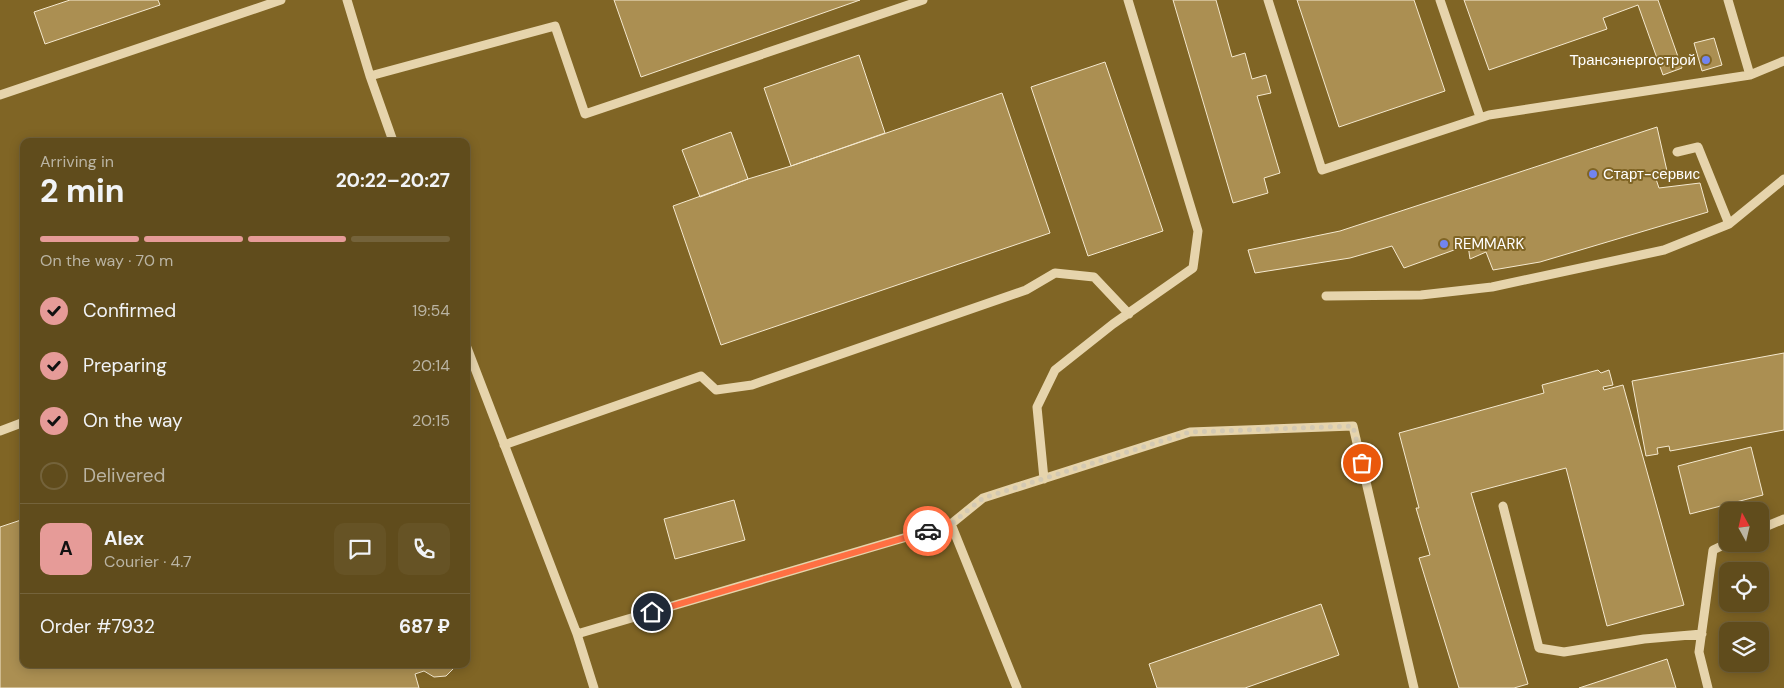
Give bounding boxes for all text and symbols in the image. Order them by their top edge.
place label: Трансэнергострой [1570,50,1696,70]
marker: Трансэнергострой [1700,54,1712,66]
text: Arriving in [40,151,114,172]
place label: Старт-сервис [1603,164,1700,184]
text: 20:22–20:27 [336,168,450,193]
marker: Старт-сервис [1587,168,1599,180]
text: 2 min [40,170,125,212]
place label: REMMARK [1454,234,1524,254]
marker: REMMARK [1438,238,1450,250]
text: On the way · 70 m [40,250,173,271]
icon: check [40,297,68,325]
text: Confirmed [83,298,176,323]
text: 19:54 [412,300,450,321]
icon: check [40,352,68,380]
text: Preparing [83,353,167,378]
text: 20:14 [412,355,450,376]
icon: check [40,407,68,435]
text: On the way [83,408,183,433]
text: 20:15 [412,410,450,431]
pin [1341,442,1383,484]
icon: bag [1348,449,1376,477]
text: Delivered [83,463,165,488]
north arrow [1719,502,1769,552]
map controls [1719,502,1769,672]
courier [903,506,953,556]
icon: car [914,517,942,545]
button: chat [334,523,386,575]
button: phone [398,523,450,575]
text: Alex [104,526,144,551]
text: A [59,536,73,561]
text: Courier · 4.7 [104,551,192,572]
button: locate [1719,562,1769,612]
pin [631,591,673,633]
icon: home [638,598,666,626]
text: Order #7932 [40,614,155,639]
text: 687 ₽ [399,614,450,639]
button: layers [1719,622,1769,672]

